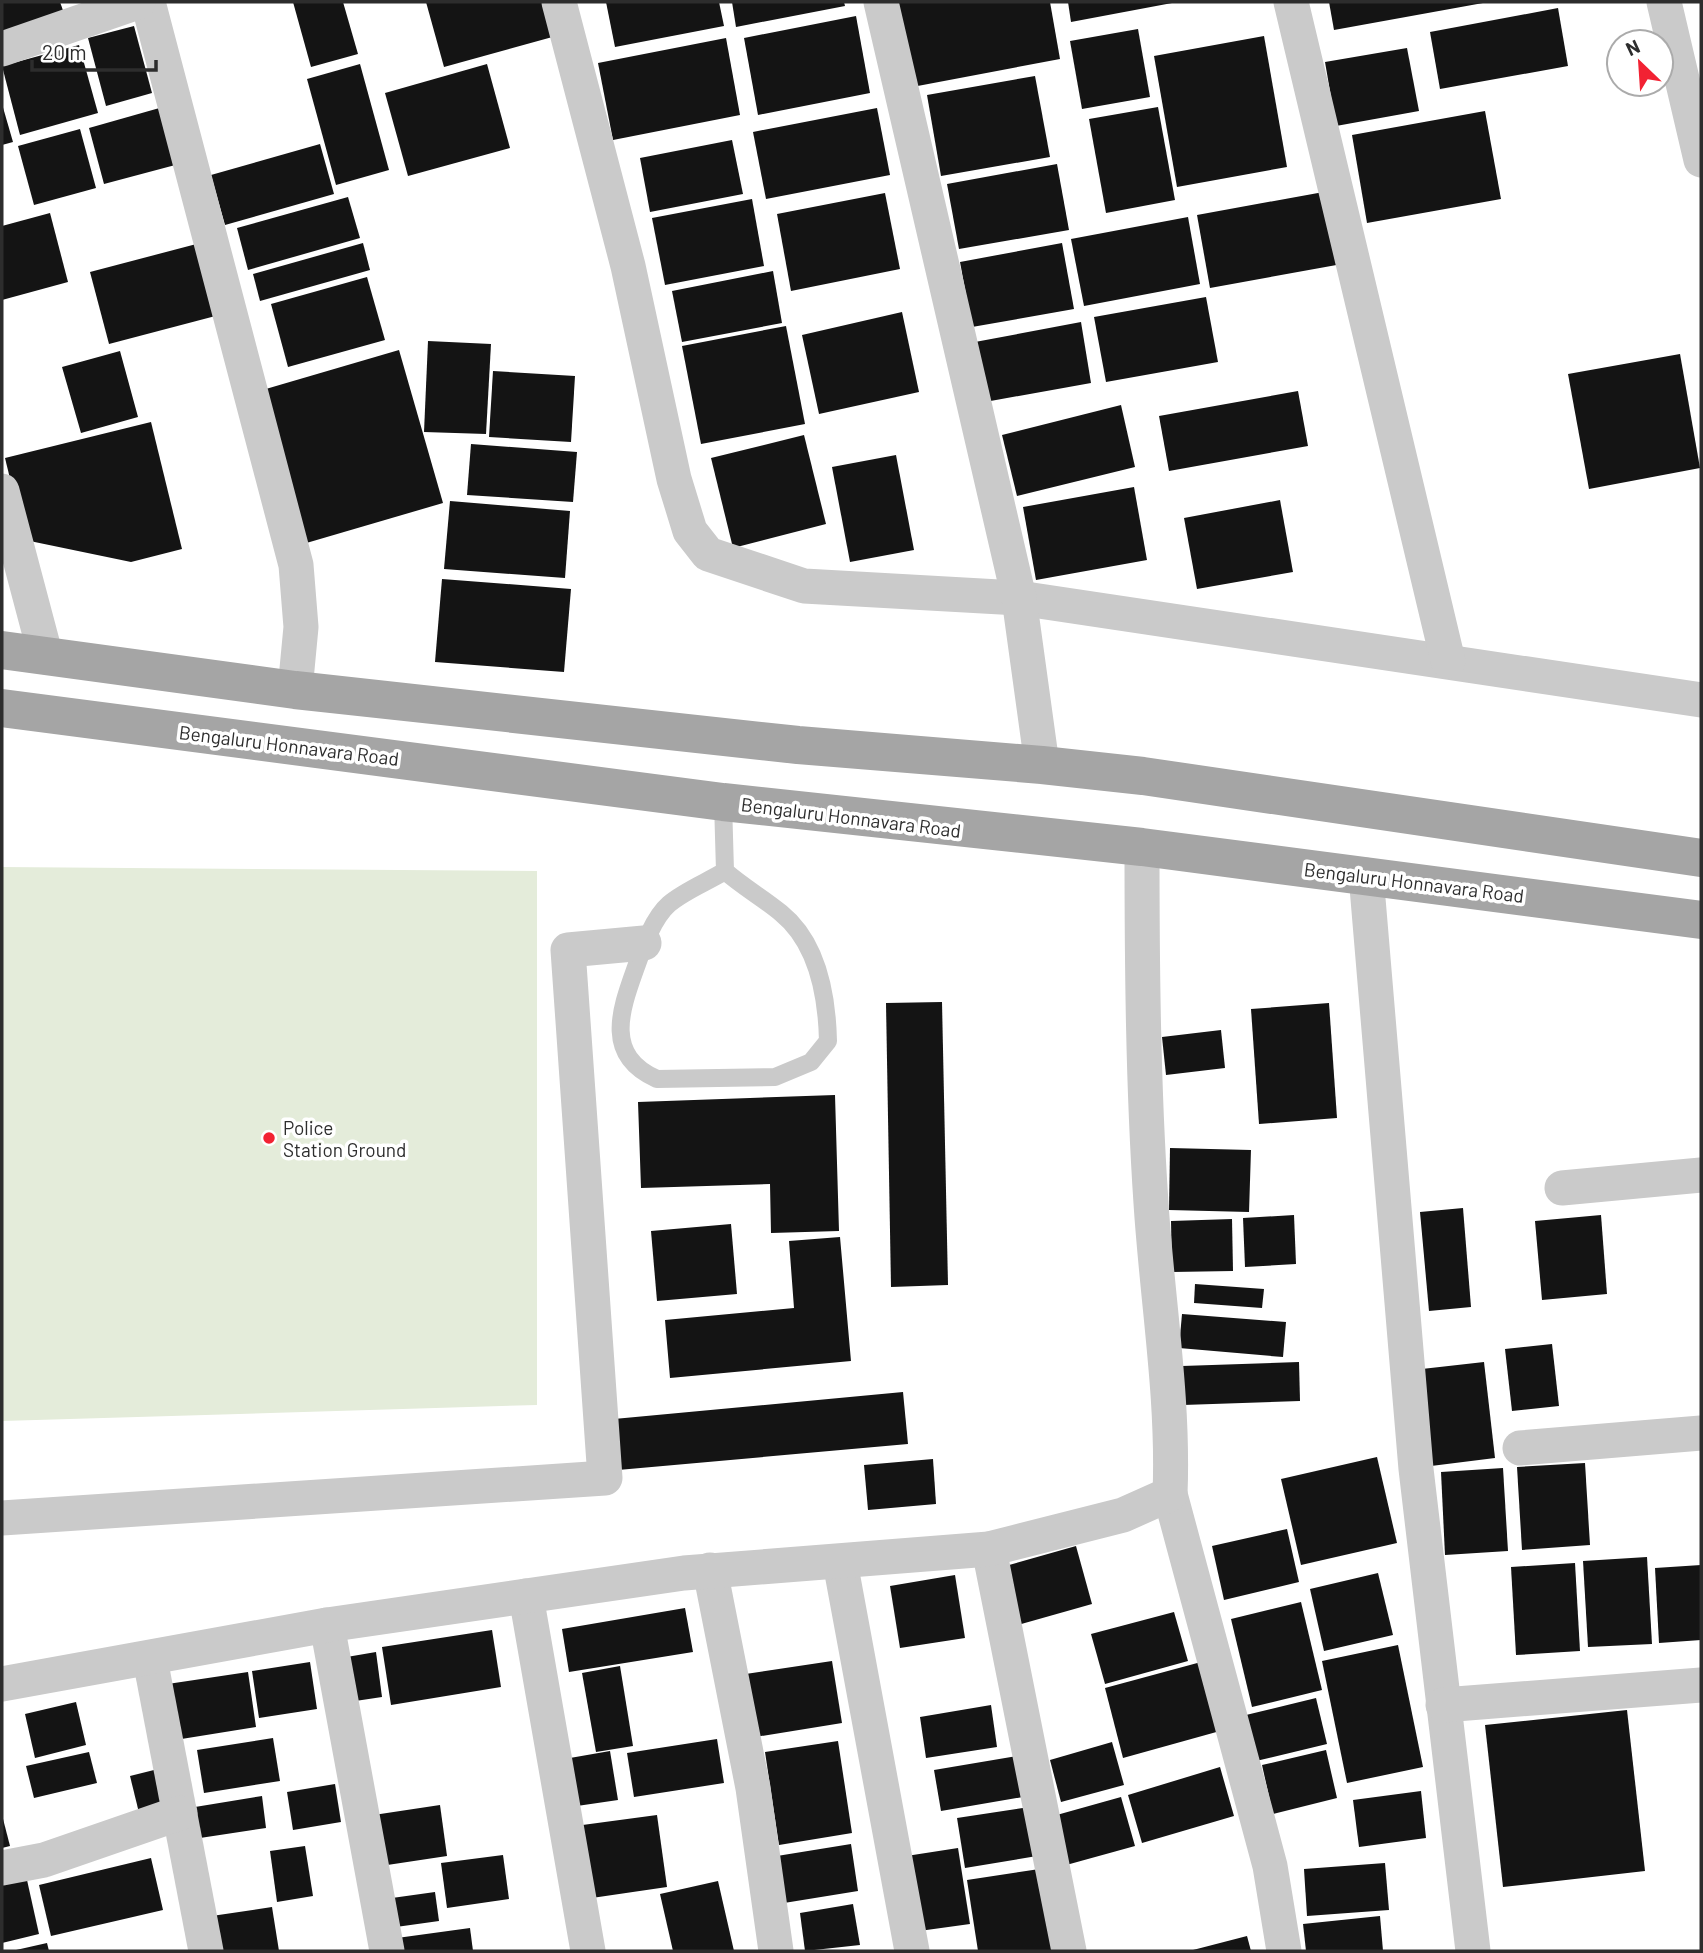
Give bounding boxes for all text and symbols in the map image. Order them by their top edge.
scale bar [32,28,156,72]
north arrow [1605,28,1675,98]
text: N [1622,34,1643,60]
text: 20 m [42,39,87,64]
street label: Bengaluru Honnavara Road [178,720,400,770]
street label: Bengaluru Honnavara Road [740,792,962,842]
street label: Bengaluru Honnavara Road [1303,857,1525,907]
place label: Police Station Ground [283,1116,406,1161]
marker: Police Station Ground [261,1130,277,1146]

